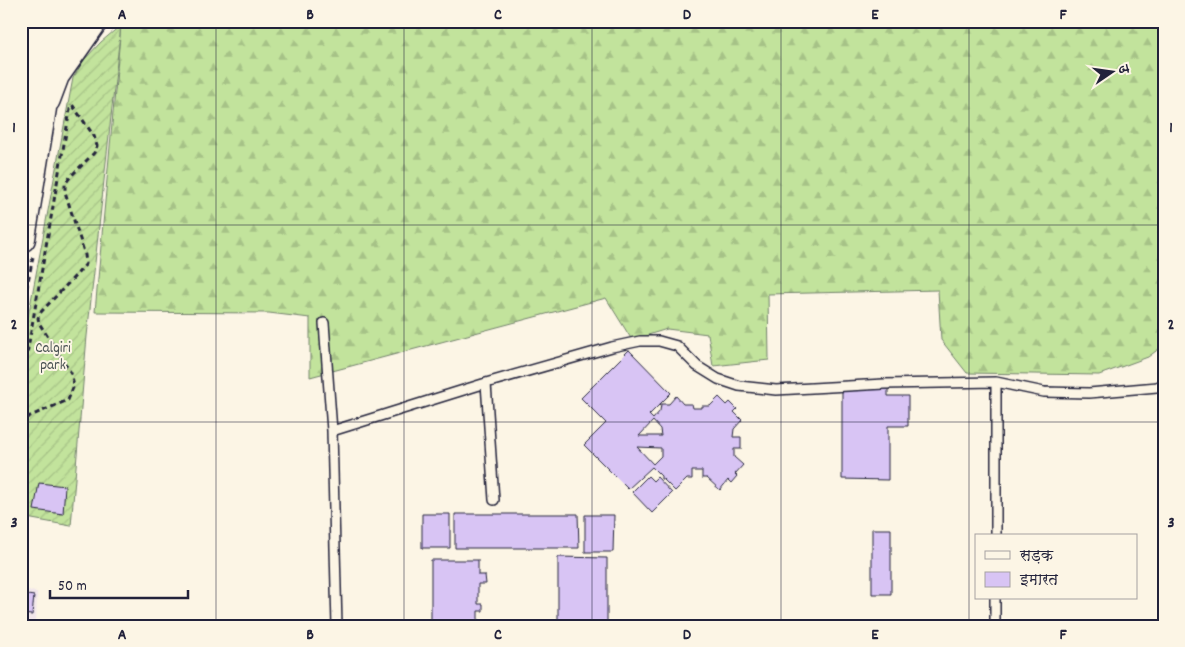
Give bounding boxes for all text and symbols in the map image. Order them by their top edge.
text: A [118,4,127,27]
text: B [306,4,314,27]
text: C [494,4,502,27]
text: D [683,4,692,27]
text: E [871,4,879,27]
text: F [1059,4,1067,27]
north arrow [1088,48,1138,98]
text: उ [1112,62,1134,77]
text: 1 [12,117,16,140]
text: 1 [1169,117,1173,140]
text: 2 [11,314,18,337]
text: 2 [1168,314,1175,337]
park label: Calgiri park [35,338,71,377]
text: 3 [10,512,18,535]
text: 3 [1167,512,1175,535]
legend [975,534,1138,600]
text: सड़क [1019,546,1054,568]
scale bar [50,567,188,599]
text: इमारत [1019,570,1059,592]
text: 50 m [58,576,87,598]
text: A [118,624,127,647]
text: B [306,624,314,647]
text: C [494,624,502,647]
text: D [683,624,692,647]
text: E [871,624,879,647]
text: F [1059,624,1067,647]

